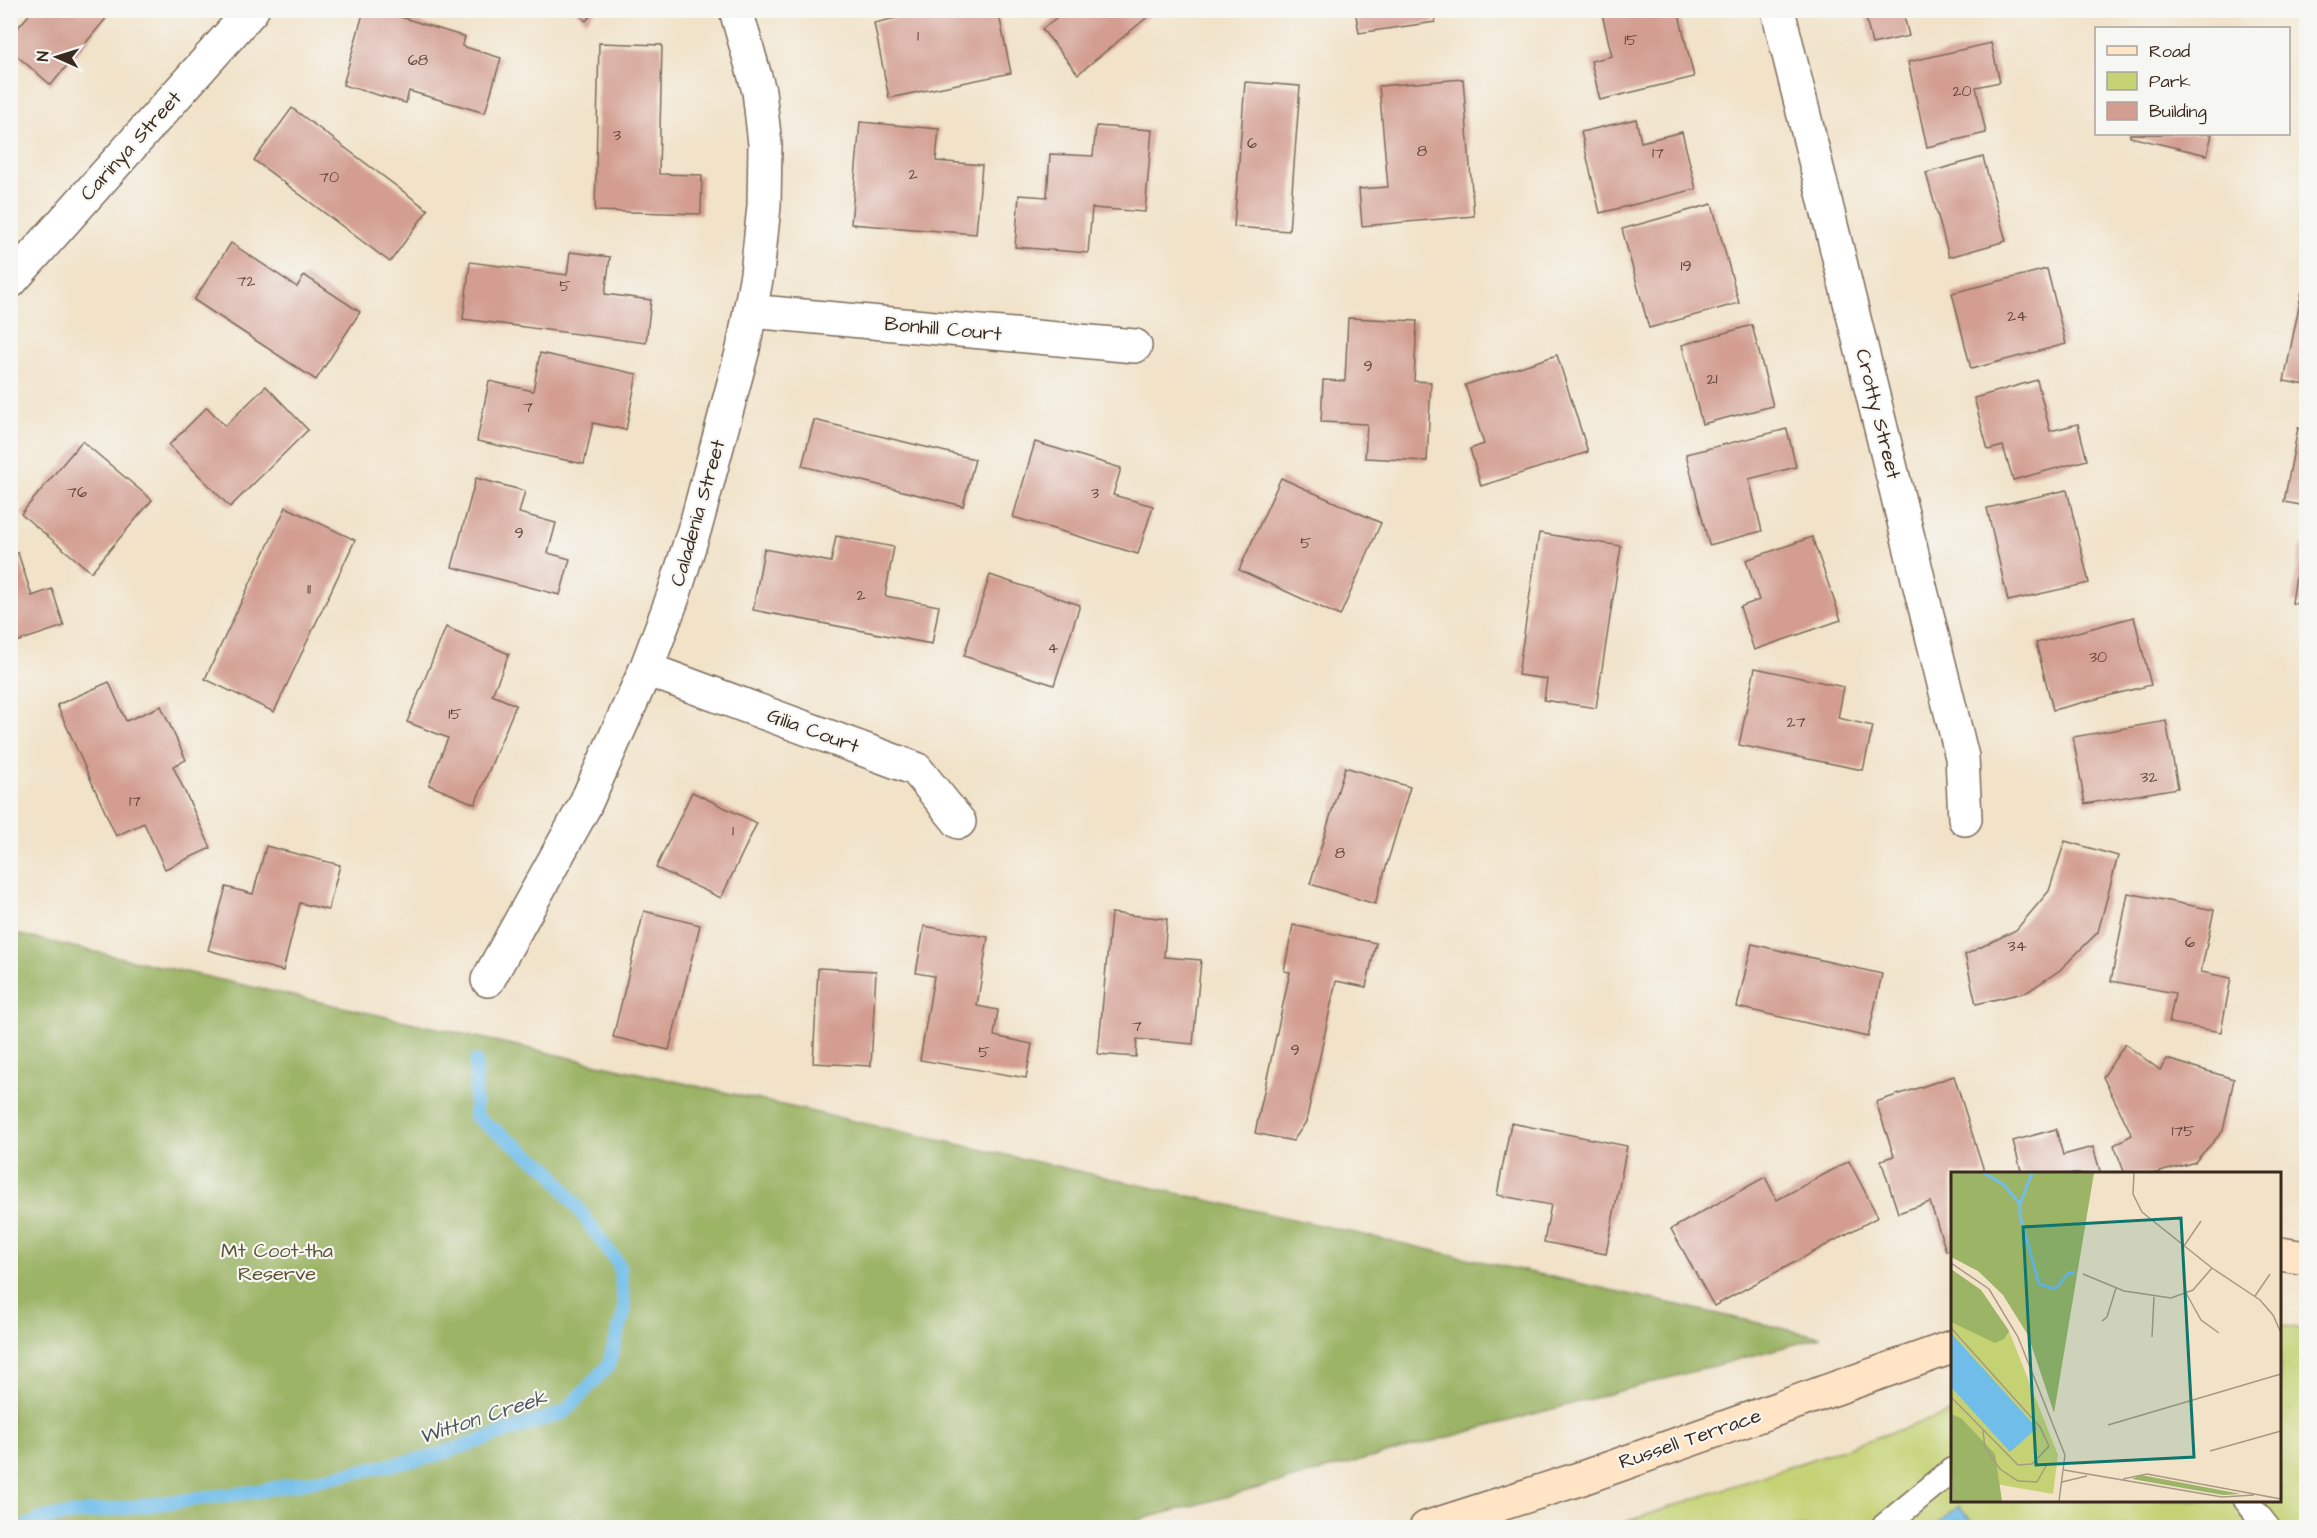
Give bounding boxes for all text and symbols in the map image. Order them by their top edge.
house number: 1 [917,25,919,47]
north arrow [27,27,87,87]
legend [2095,27,2290,135]
house number: 15 [1624,29,1638,51]
text: Road [2149,39,2190,64]
house number: 68 [408,49,428,71]
text: N [32,51,54,62]
text: Park [2149,69,2191,94]
house number: 20 [1952,80,1972,102]
street label: Carinya Street [74,85,189,208]
text: Building [2149,99,2207,125]
house number: 3 [613,124,621,146]
house number: 6 [1247,132,1257,154]
house number: 8 [1417,140,1427,162]
house number: 17 [1652,142,1664,164]
house number: 2 [908,163,918,185]
house number: 70 [319,166,339,188]
house number: 19 [1680,255,1692,277]
house number: 72 [237,270,256,292]
house number: 5 [559,275,571,297]
house number: 24 [2007,305,2027,327]
street label: Bonhill Court [883,310,1003,348]
street label: Crotty Street [1847,346,1908,482]
house number: 9 [1363,355,1373,377]
house number: 21 [1706,368,1718,390]
house number: 7 [523,396,533,418]
street label: Caladenia Street [664,436,732,590]
house number: 76 [67,481,87,503]
house number: 3 [1091,482,1099,504]
house number: 9 [514,522,524,544]
house number: 5 [1300,532,1312,554]
house number: 11 [307,578,311,600]
house number: 2 [856,584,866,606]
house number: 4 [1048,637,1059,659]
house number: 30 [2089,646,2107,668]
street label: Gilia Court [763,701,863,761]
house number: 15 [448,703,462,725]
house number: 27 [1787,711,1806,733]
house number: 32 [2140,766,2158,788]
house number: 17 [129,790,141,812]
house number: 1 [732,820,734,842]
house number: 8 [1335,842,1345,864]
house number: 6 [2185,931,2195,953]
house number: 34 [2007,935,2027,957]
house number: 7 [1132,1015,1142,1037]
house number: 9 [1290,1039,1300,1061]
house number: 5 [978,1041,990,1063]
house number: 175 [2171,1120,2195,1142]
inset map [1951,1172,2281,1502]
park label: Mt Coot-tha Reserve [221,1237,333,1288]
water label: Witton Creek [415,1382,552,1451]
street label: Russell Terrace [1615,1402,1765,1476]

